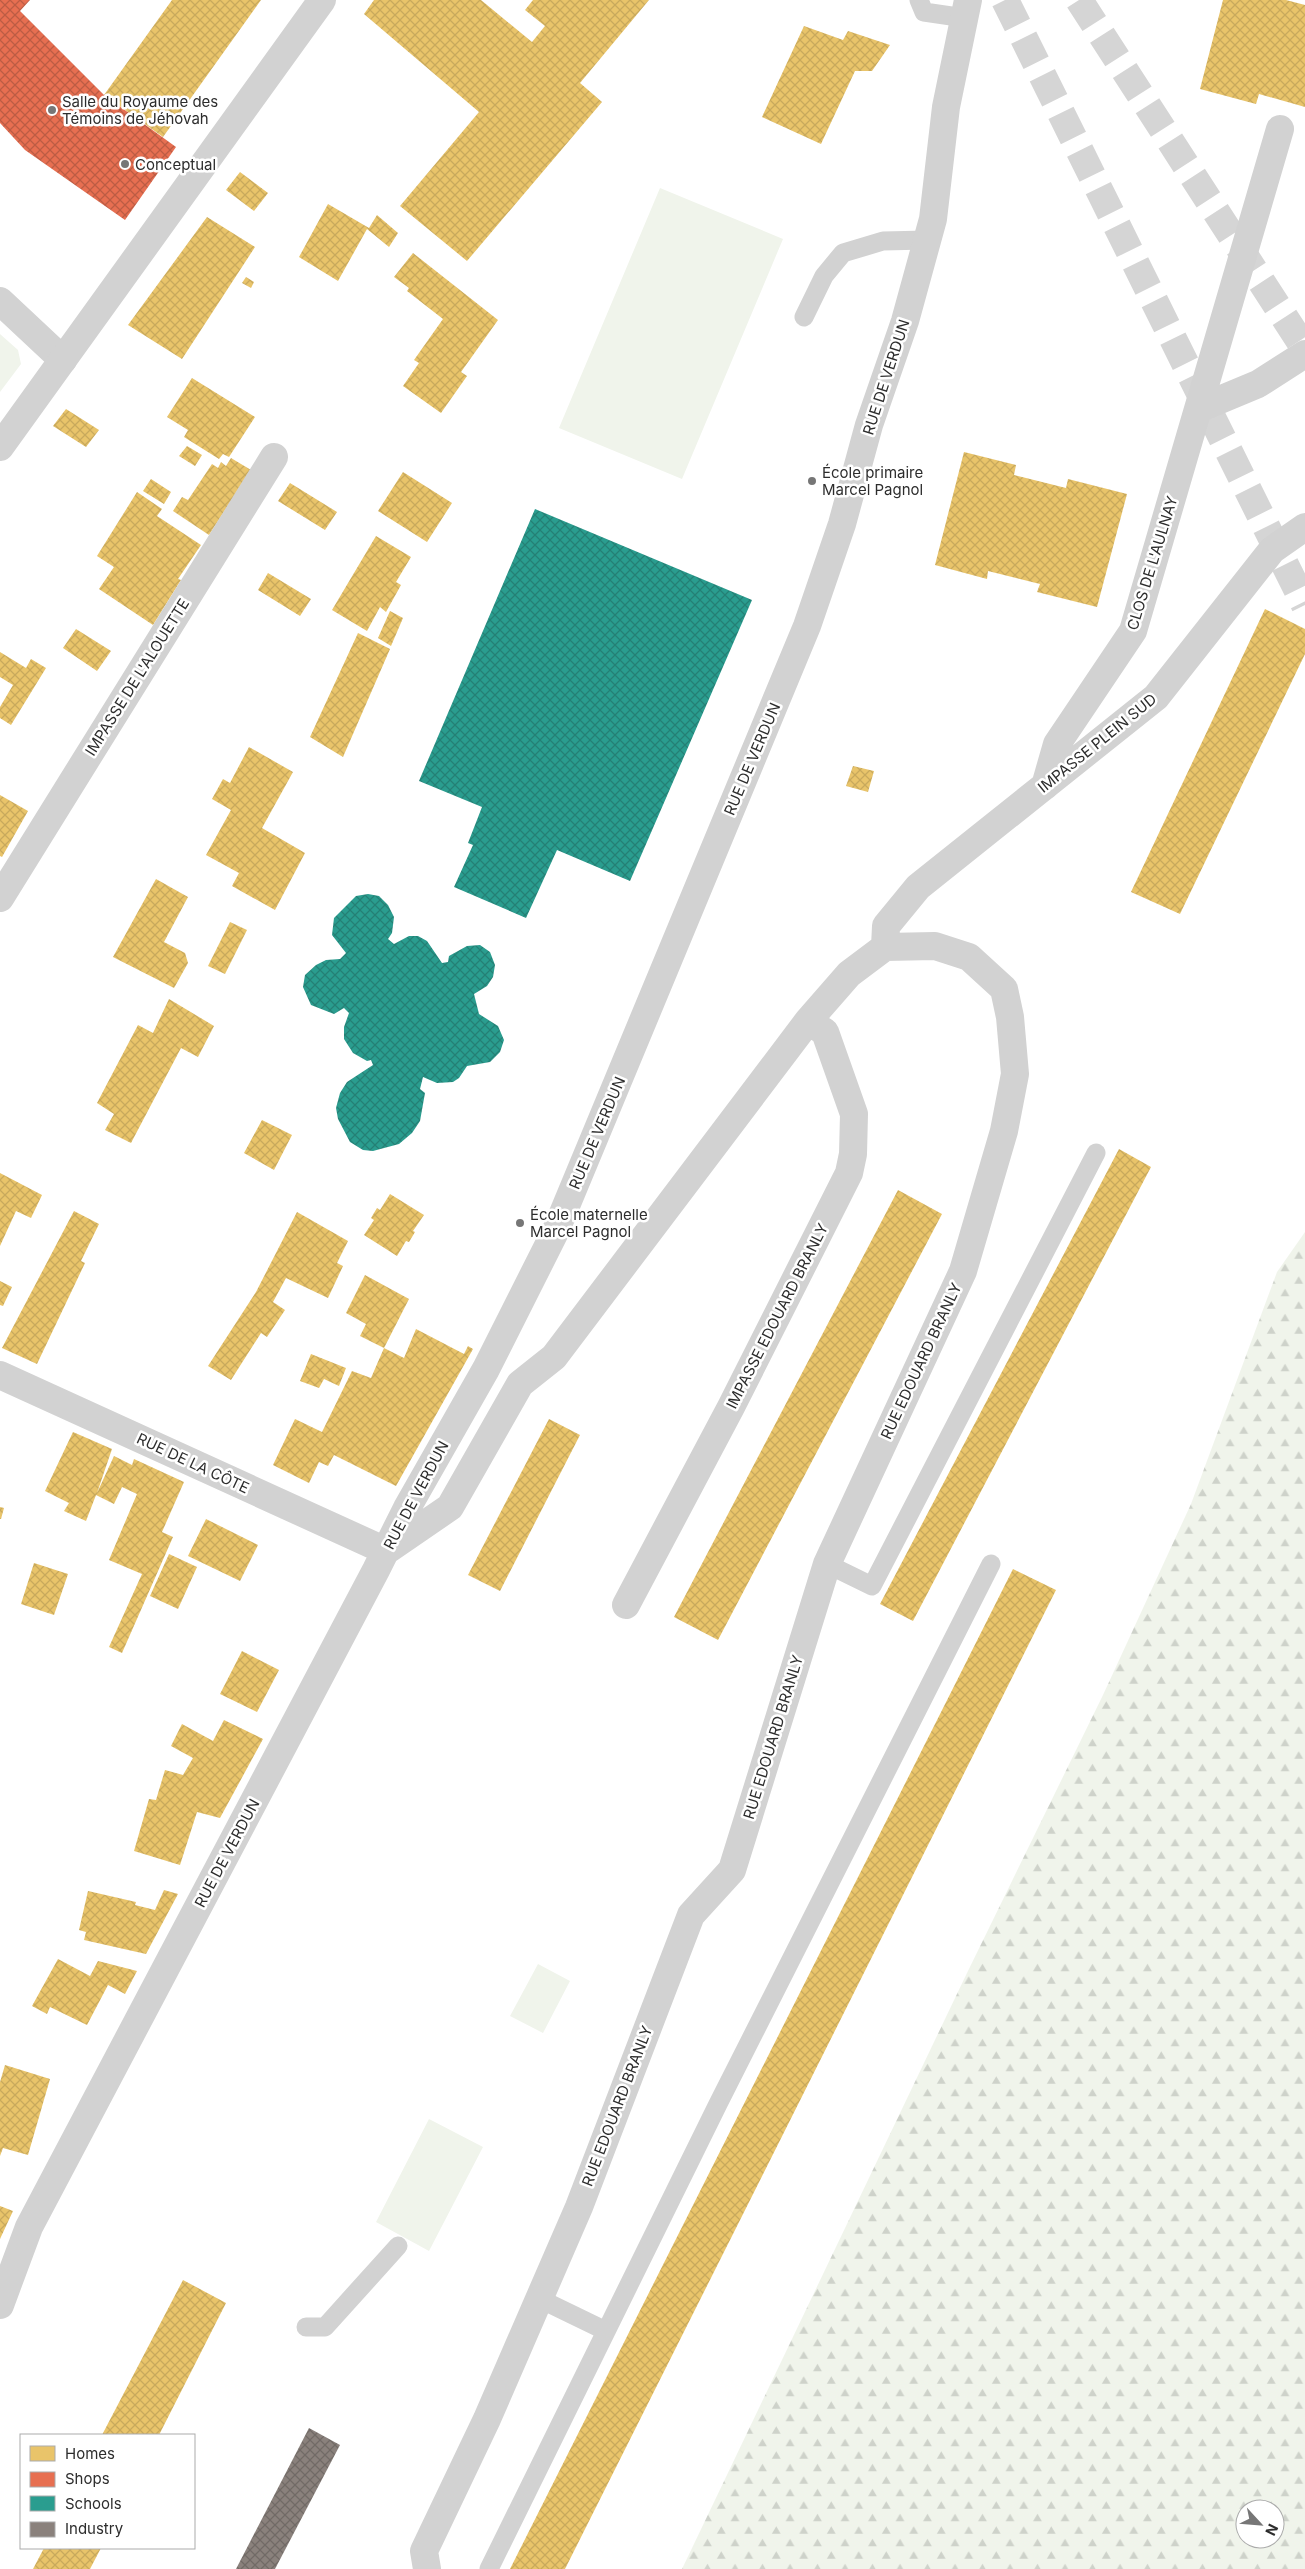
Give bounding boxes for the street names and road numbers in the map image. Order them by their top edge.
street label: RUE DE VERDUN [858,317,914,437]
street label: CLOS DE L'AULNAY [1123,494,1181,632]
street label: IMPASSE DE L'ALOUETTE [81,595,193,759]
street label: IMPASSE PLEIN SUD [1034,689,1160,797]
street label: RUE DE VERDUN [720,700,784,818]
street label: RUE DE VERDUN [565,1074,629,1192]
street label: IMPASSE EDOUARD BRANLY [722,1220,832,1412]
street label: RUE EDOUARD BRANLY [876,1280,966,1442]
street label: RUE DE LA CÔTE [134,1429,252,1497]
street label: RUE DE VERDUN [379,1437,453,1553]
street label: RUE EDOUARD BRANLY [739,1653,807,1821]
street label: RUE DE VERDUN [190,1795,264,1911]
street label: RUE EDOUARD BRANLY [578,2023,656,2189]

